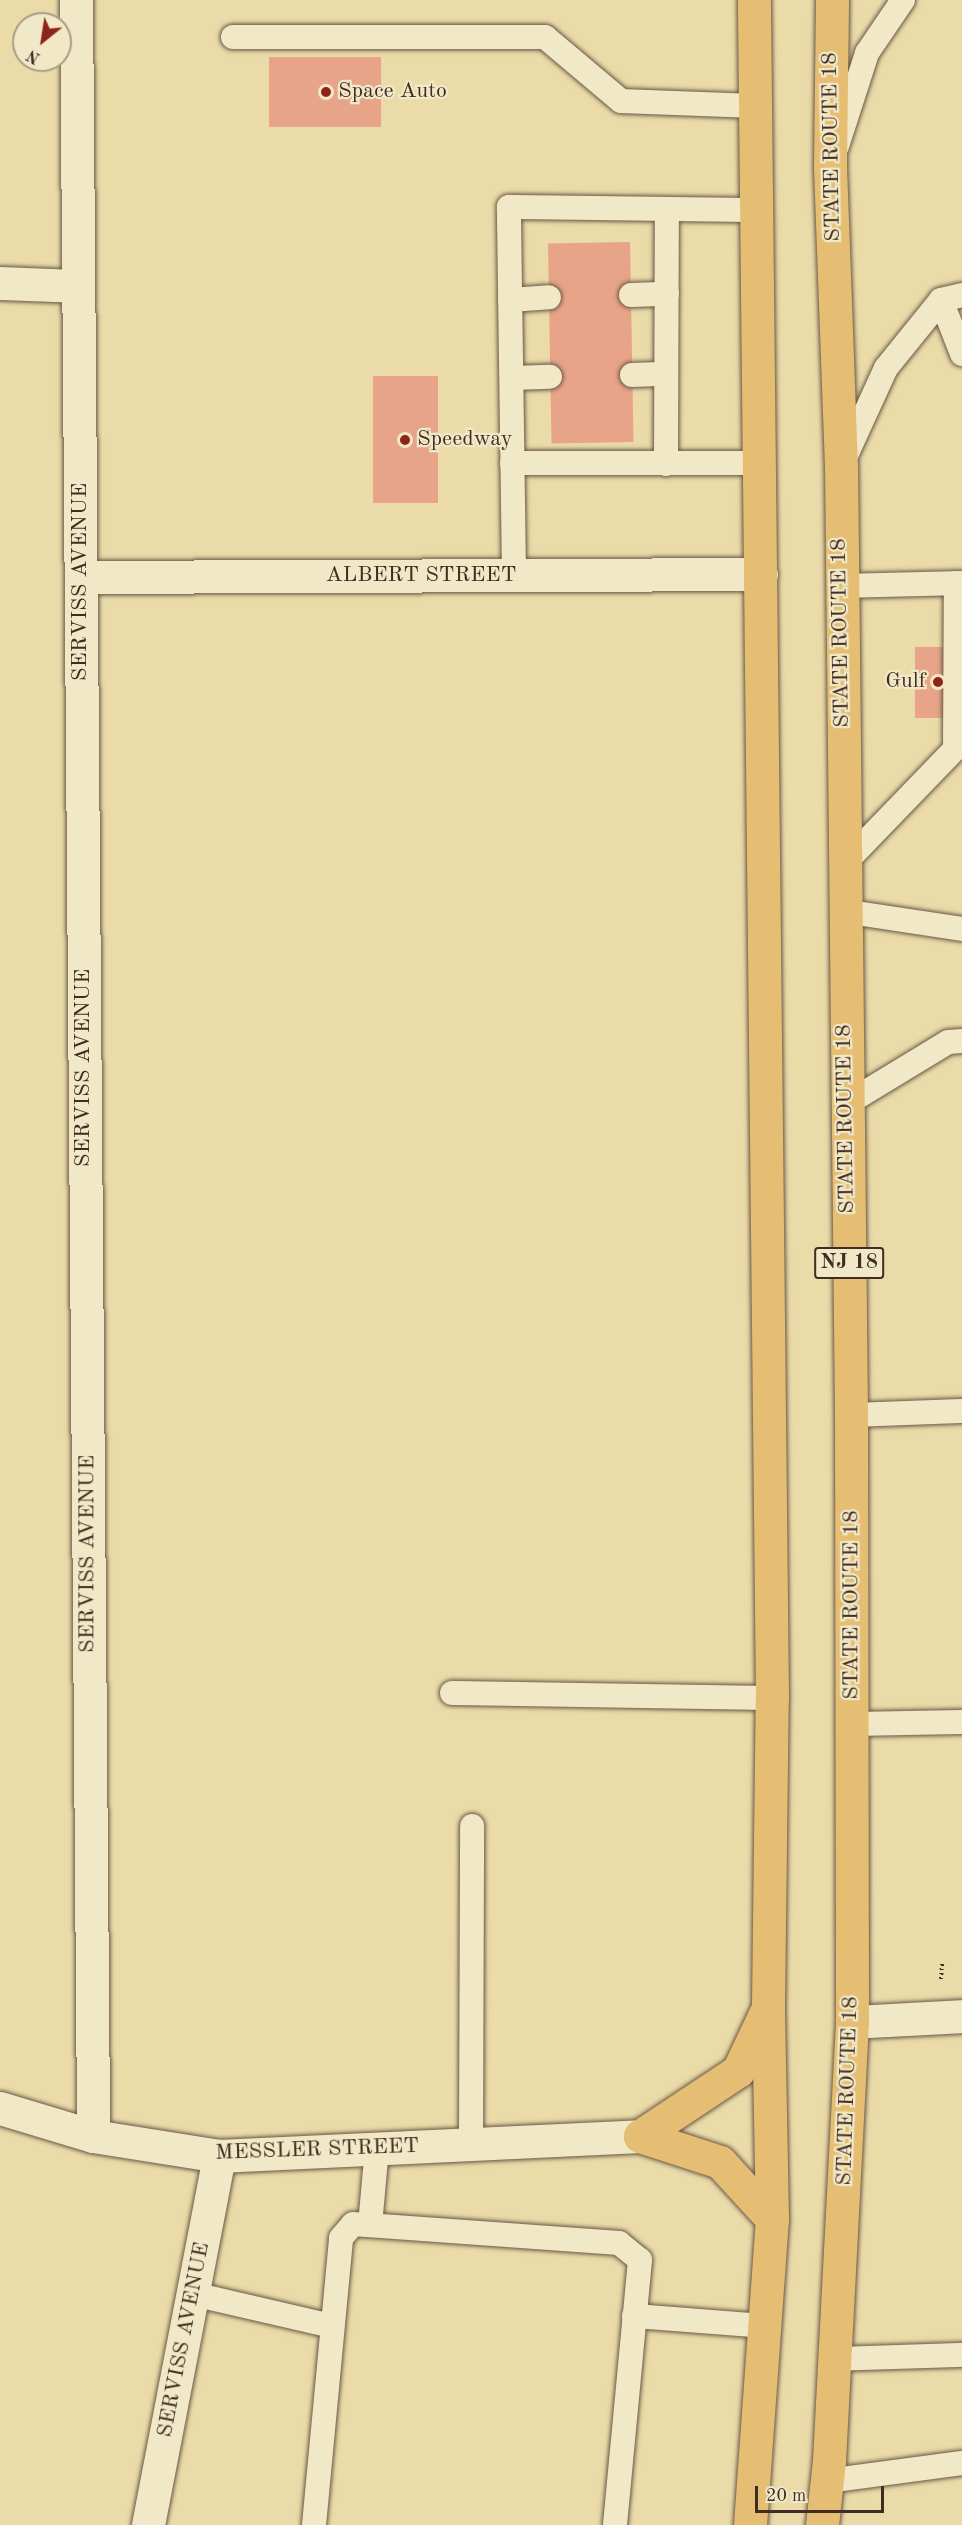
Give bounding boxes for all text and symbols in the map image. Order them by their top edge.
north arrow [12,12,72,72]
text: N [25,46,43,66]
street label: STATE ROUTE 18 [817,52,847,242]
place label: Space Auto [338,79,447,105]
marker: Space Auto [319,85,333,99]
place label: Speedway [417,427,512,453]
marker: Speedway [398,433,412,447]
street label: SERVISS AVENUE [68,483,94,681]
street label: STATE ROUTE 18 [826,538,856,728]
street label: ALBERT STREET [326,563,516,589]
place label: Gulf [885,669,926,695]
marker: Gulf [931,675,945,689]
street label: SERVISS AVENUE [71,969,97,1167]
street label: STATE ROUTE 18 [831,1024,861,1214]
road number: NJ 18 [813,1245,885,1281]
street label: SERVISS AVENUE [75,1455,101,1653]
street label: STATE ROUTE 18 [839,1510,865,1700]
street label: STATE ROUTE 18 [831,1996,865,2186]
street label: MESSLER STREET [215,2133,419,2167]
street label: SERVISS AVENUE [152,2240,216,2440]
scale bar [758,2474,887,2512]
text: 20 m [766,2487,806,2505]

